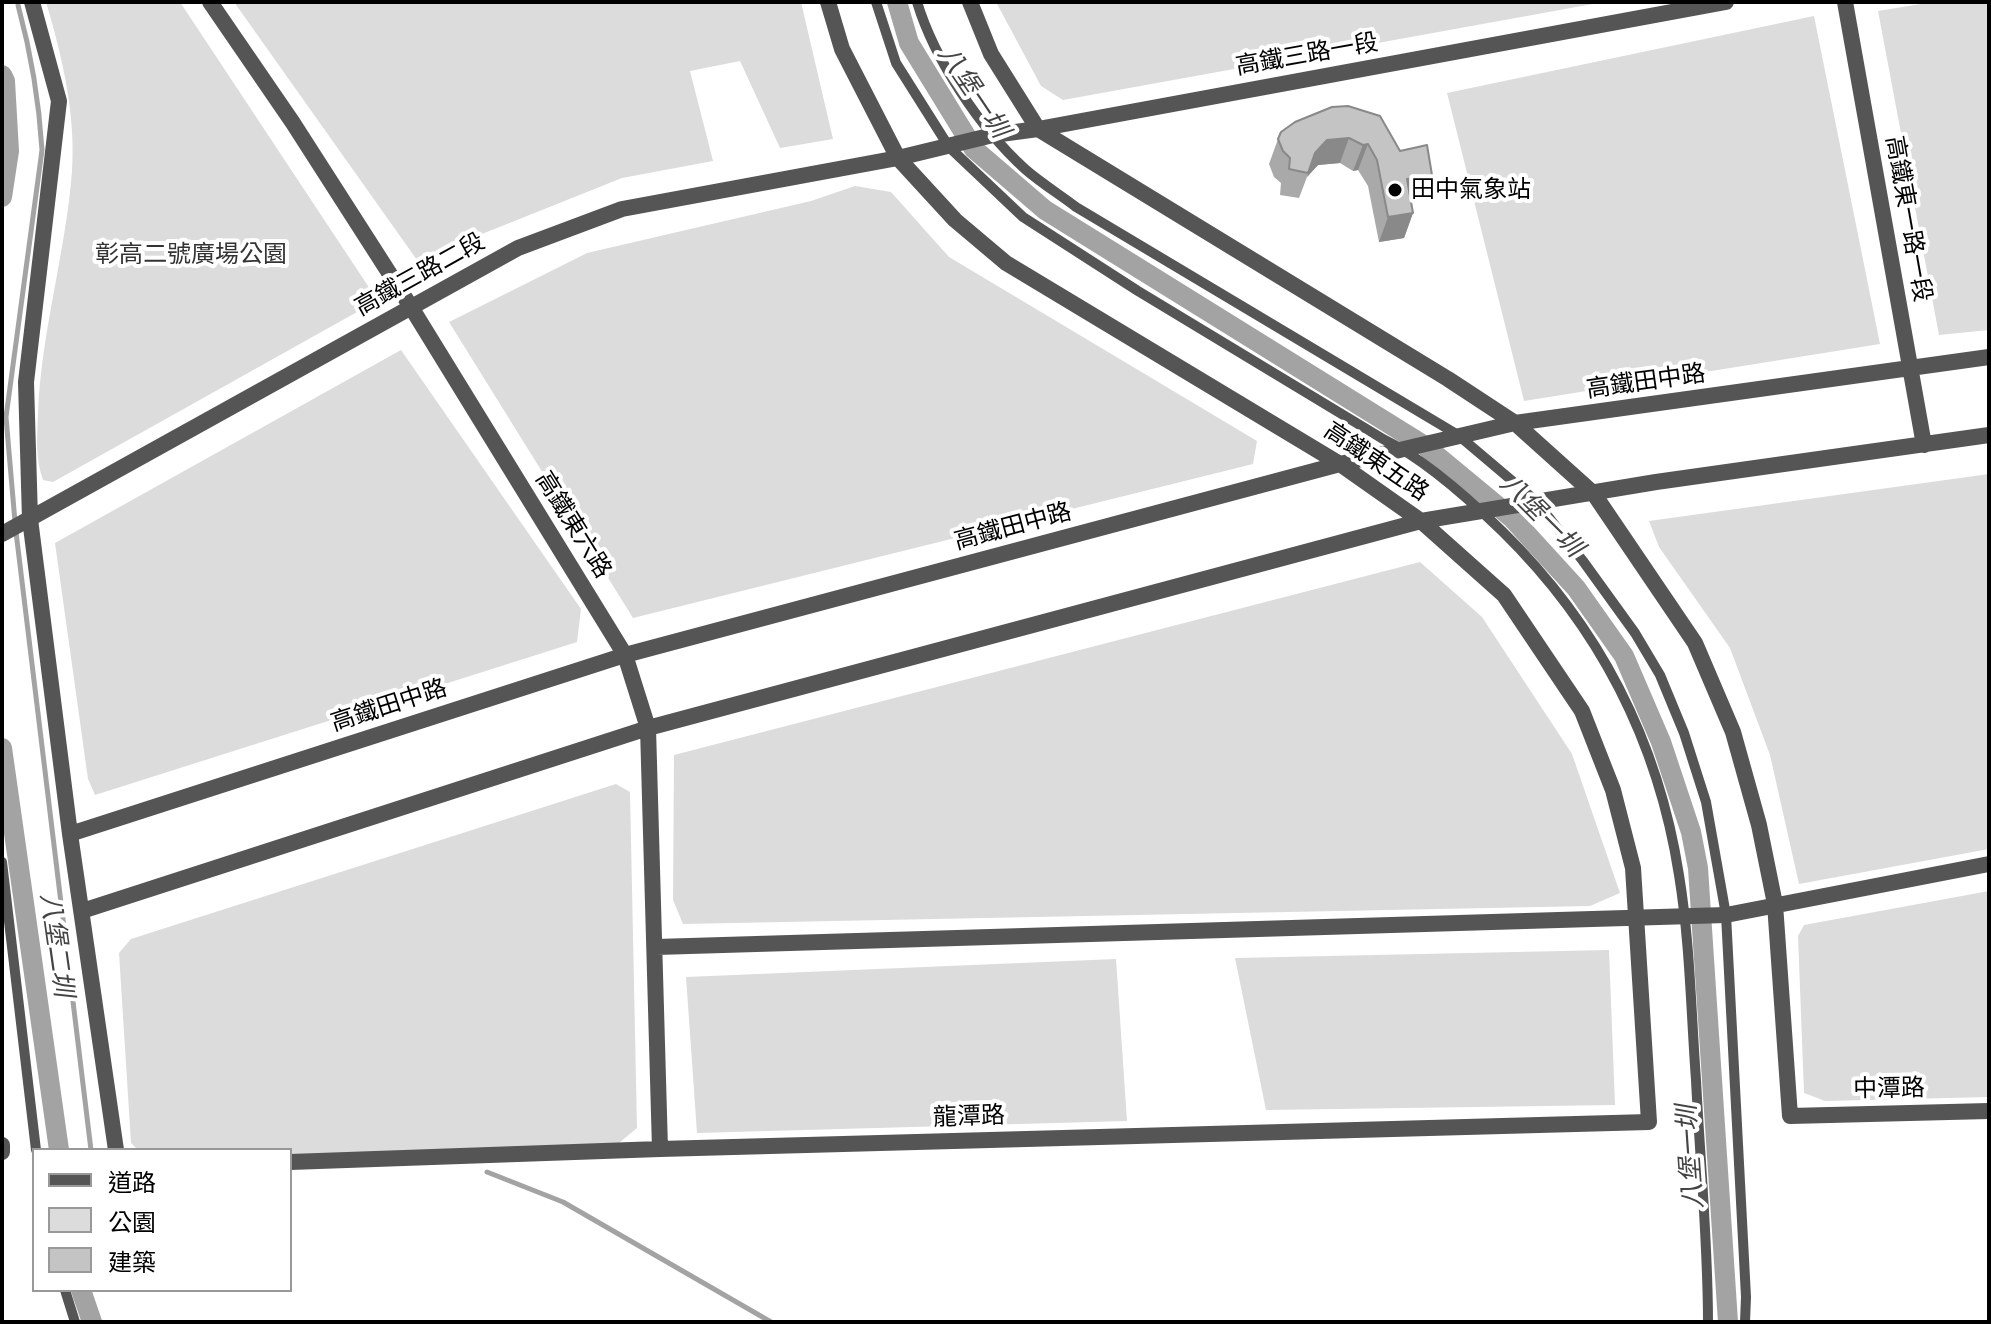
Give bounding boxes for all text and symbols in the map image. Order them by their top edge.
street label: 高鐵三路一段 [1234,28,1380,82]
water label: 八堡一圳 [931,40,1015,144]
street label: 高鐵東一路一段 [1879,134,1937,304]
place label: 田中氣象站 [1411,176,1531,204]
marker: 田中氣象站 [1386,181,1404,199]
street label: 高鐵三路二段 [350,227,490,323]
park label: 彰高二號廣場公園 [95,241,287,269]
street label: 高鐵田中路 [1585,359,1707,405]
street label: 高鐵東五路 [1318,417,1434,507]
street label: 高鐵東六路 [529,466,617,584]
water label: 八堡一圳 [1493,468,1589,564]
street label: 高鐵田中路 [951,498,1075,556]
street label: 高鐵田中路 [327,674,451,738]
water label: 八堡二圳 [33,891,79,999]
street label: 中潭路 [1853,1074,1925,1104]
street label: 龍潭路 [933,1101,1005,1133]
water label: 八堡一圳 [1672,1104,1710,1210]
legend [32,1148,292,1292]
text: 道路 [108,1166,156,1198]
text: 公園 [108,1206,156,1238]
text: 建築 [108,1246,156,1278]

